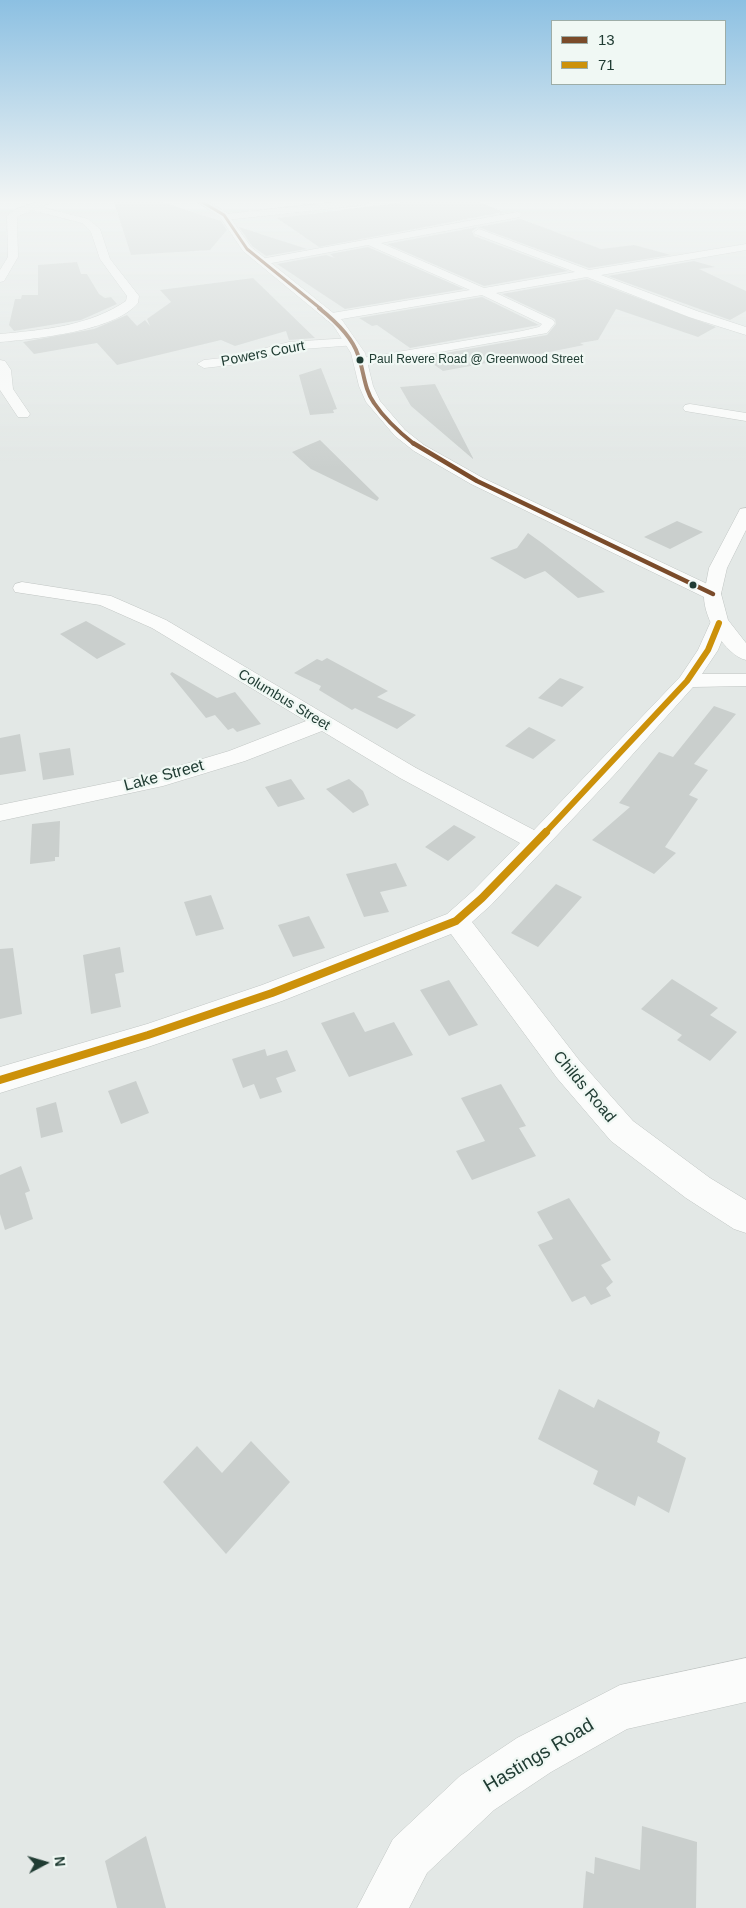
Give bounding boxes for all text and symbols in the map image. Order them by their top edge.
legend [551,20,726,85]
text: 13 [598,31,615,48]
text: 71 [598,56,615,73]
street label: Powers Court [220,338,306,370]
place label: Paul Revere Road @ Greenwood Street [369,353,583,367]
marker: Paul Revere Road @ Greenwood Street [355,355,365,365]
unlabelled marker [688,580,698,590]
street label: Columbus Street [235,666,333,734]
street label: Lake Street [122,756,206,796]
street label: Childs Road [549,1047,619,1127]
street label: Hastings Road [480,1714,598,1798]
north arrow [20,1838,70,1888]
text: N [51,1856,68,1867]

